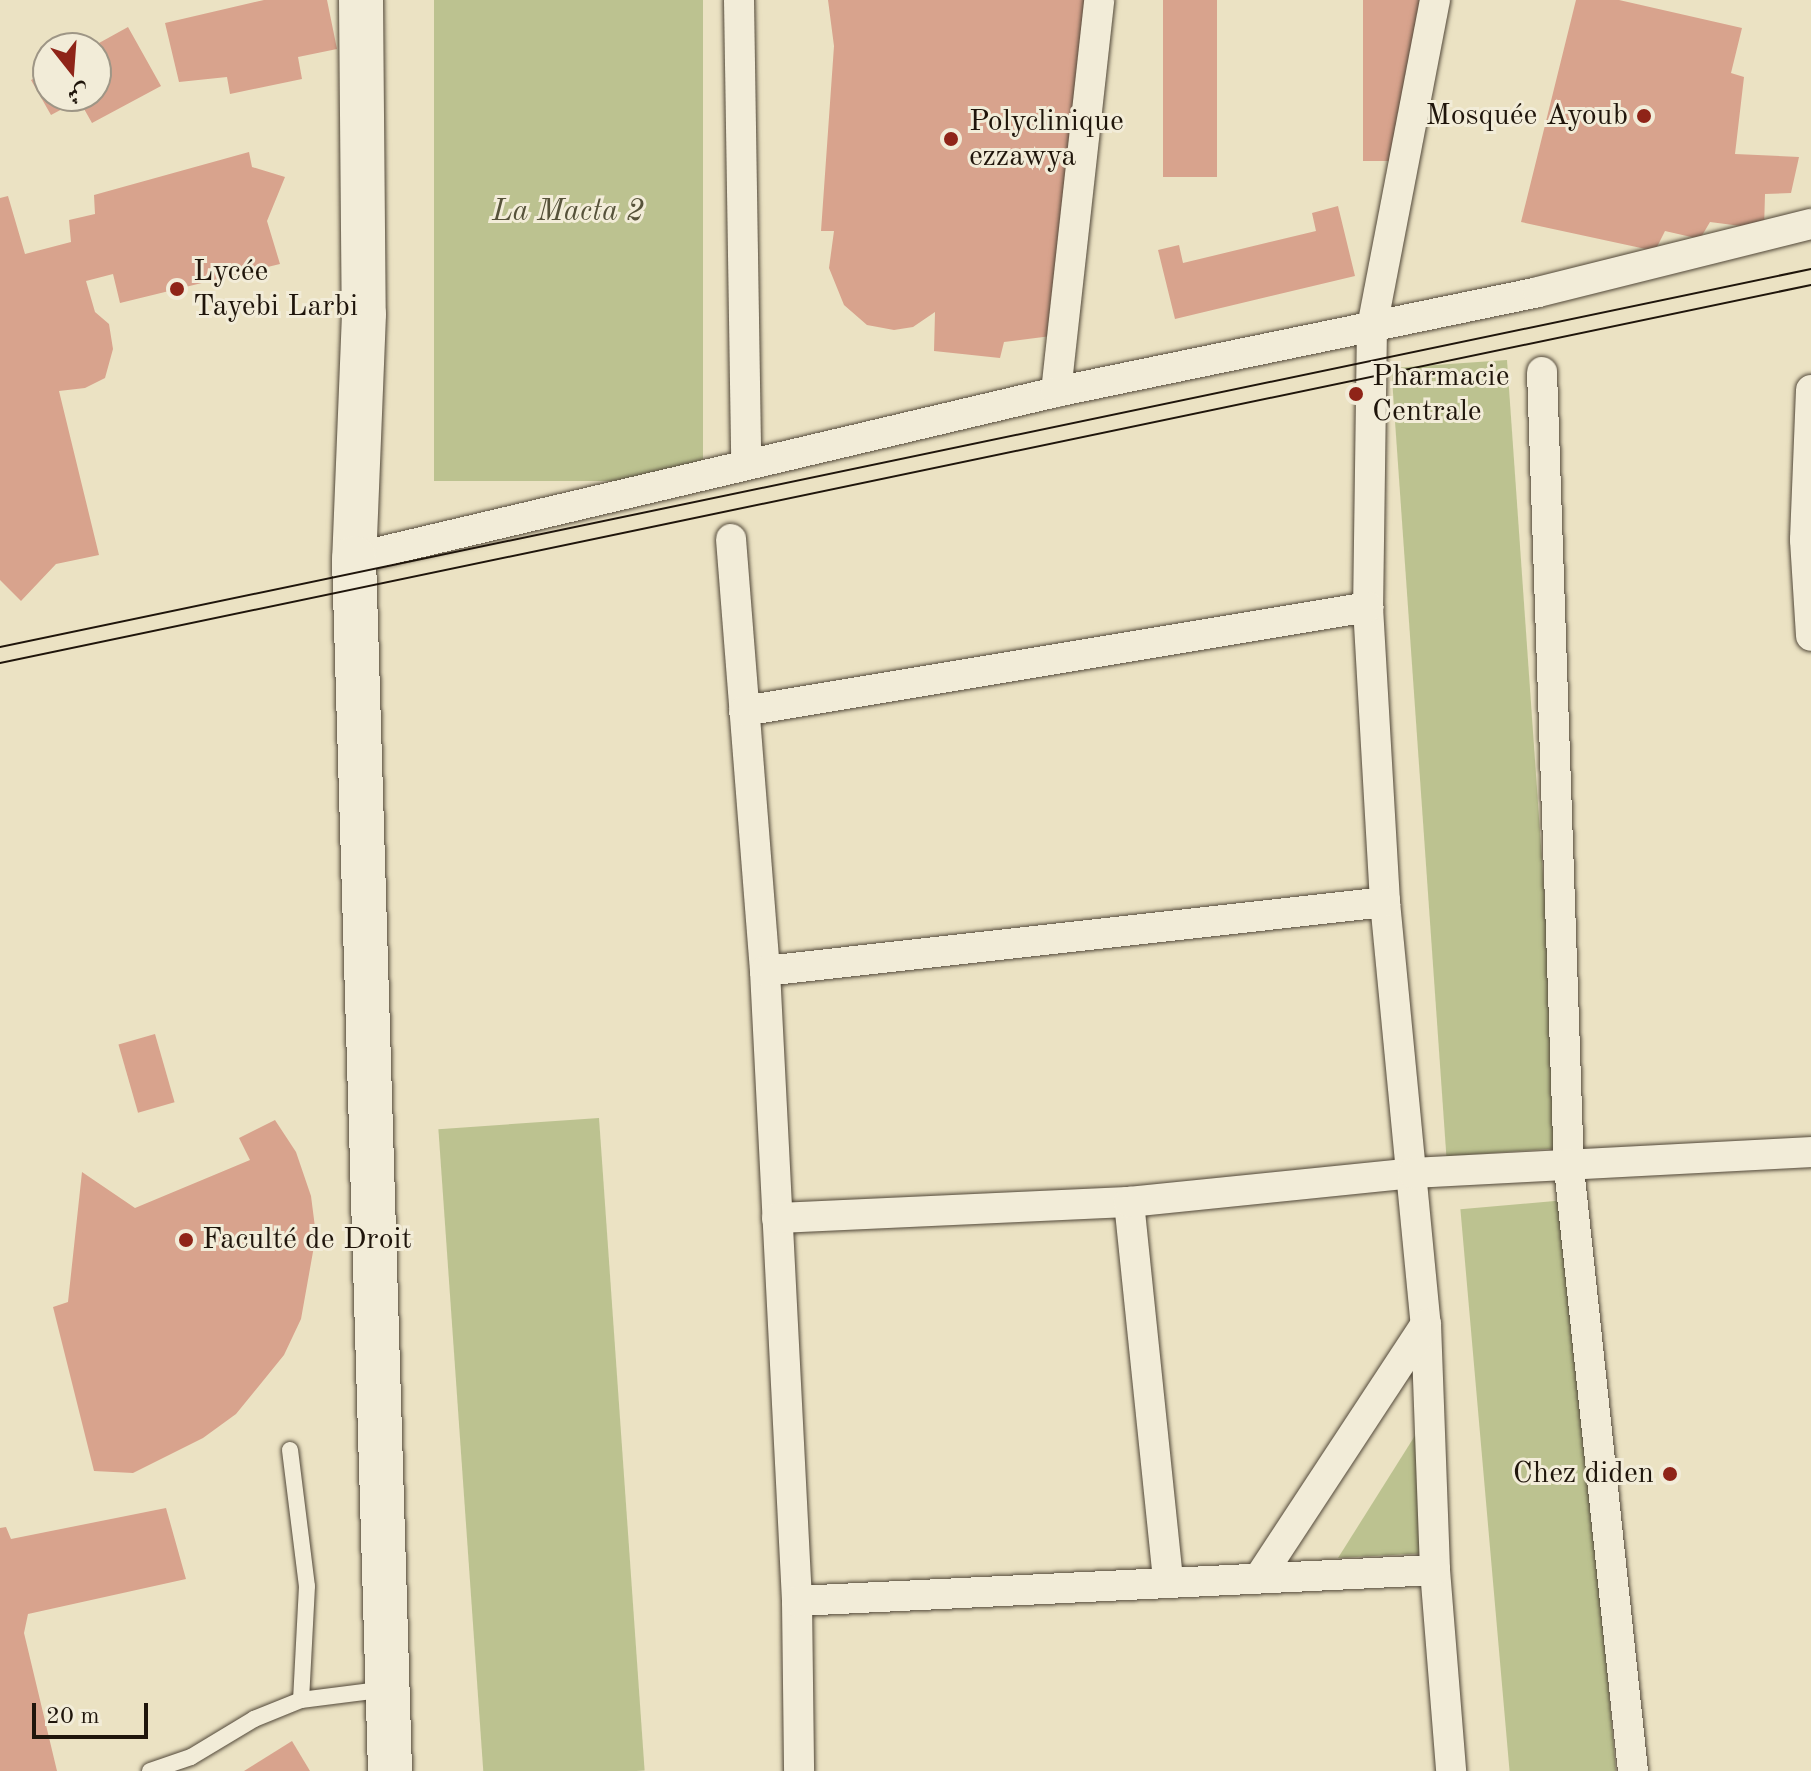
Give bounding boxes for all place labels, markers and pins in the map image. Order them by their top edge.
place label: Mosquée Ayoub [1426,98,1628,134]
place label: Polyclinique ezzawya [969,104,1124,174]
marker: Mosquée Ayoub [1635,107,1653,125]
marker: Polyclinique ezzawya [940,128,962,150]
place label: Lycée Tayebi Larbi [193,254,358,324]
marker: Lycée Tayebi Larbi [168,280,186,298]
place label: Pharmacie Centrale [1372,359,1509,430]
marker: Pharmacie Centrale [1347,385,1365,403]
place label: Faculté de Droit [202,1222,412,1258]
marker: Faculté de Droit [177,1231,195,1249]
place label: Chez diden [1513,1456,1654,1492]
marker: Chez diden [1661,1465,1679,1483]

